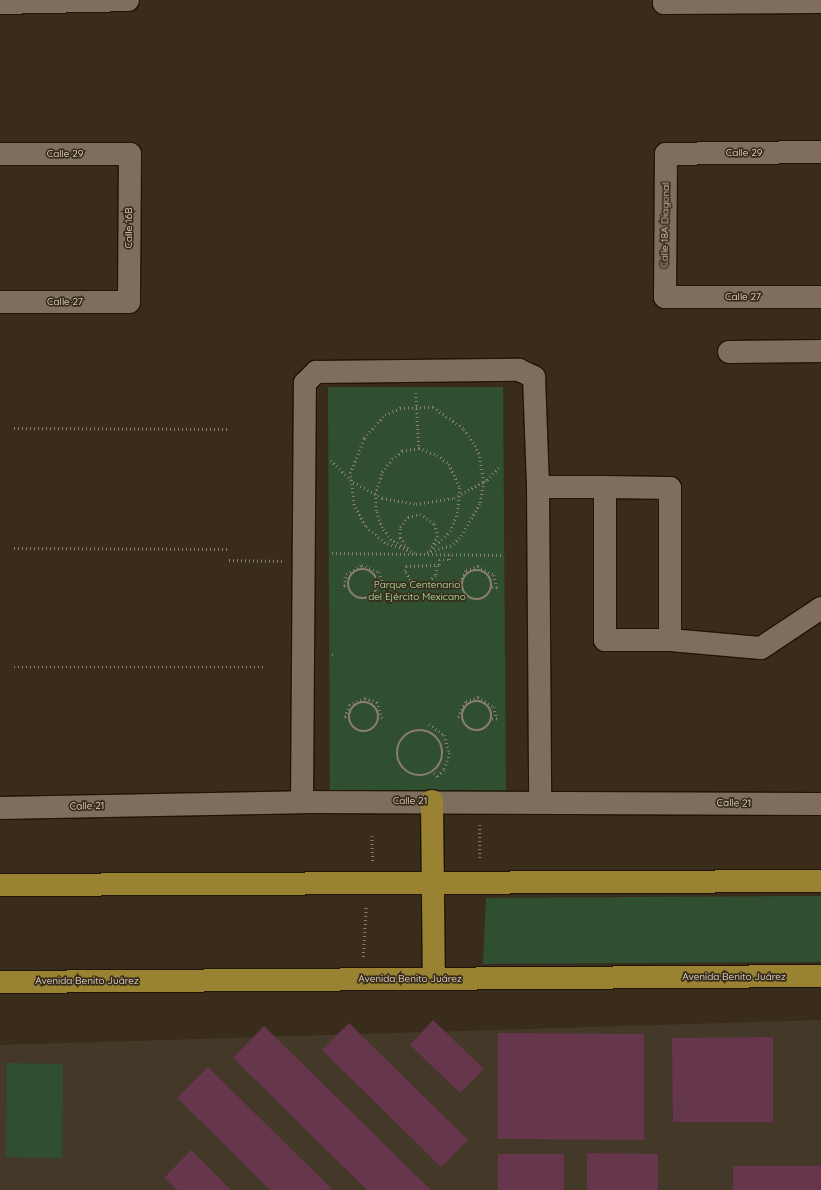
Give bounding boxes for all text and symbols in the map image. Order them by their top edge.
street label: Calle 29 [726,147,762,159]
street label: Calle 29 [47,148,83,160]
street label: Calle 18A Diagonal [658,182,672,268]
street label: Calle 16B [123,207,135,249]
street label: Calle 27 [725,291,761,303]
street label: Calle 27 [47,296,83,308]
park label: Parque Centenario del Ejército Mexicano [368,578,466,602]
street label: Calle 21 [393,795,427,807]
street label: Calle 21 [717,797,751,809]
street label: Calle 21 [70,800,104,812]
street label: Avenida Benito Juárez [682,971,786,983]
street label: Avenida Benito Juárez [358,973,462,985]
street label: Avenida Benito Juárez [35,975,139,987]

